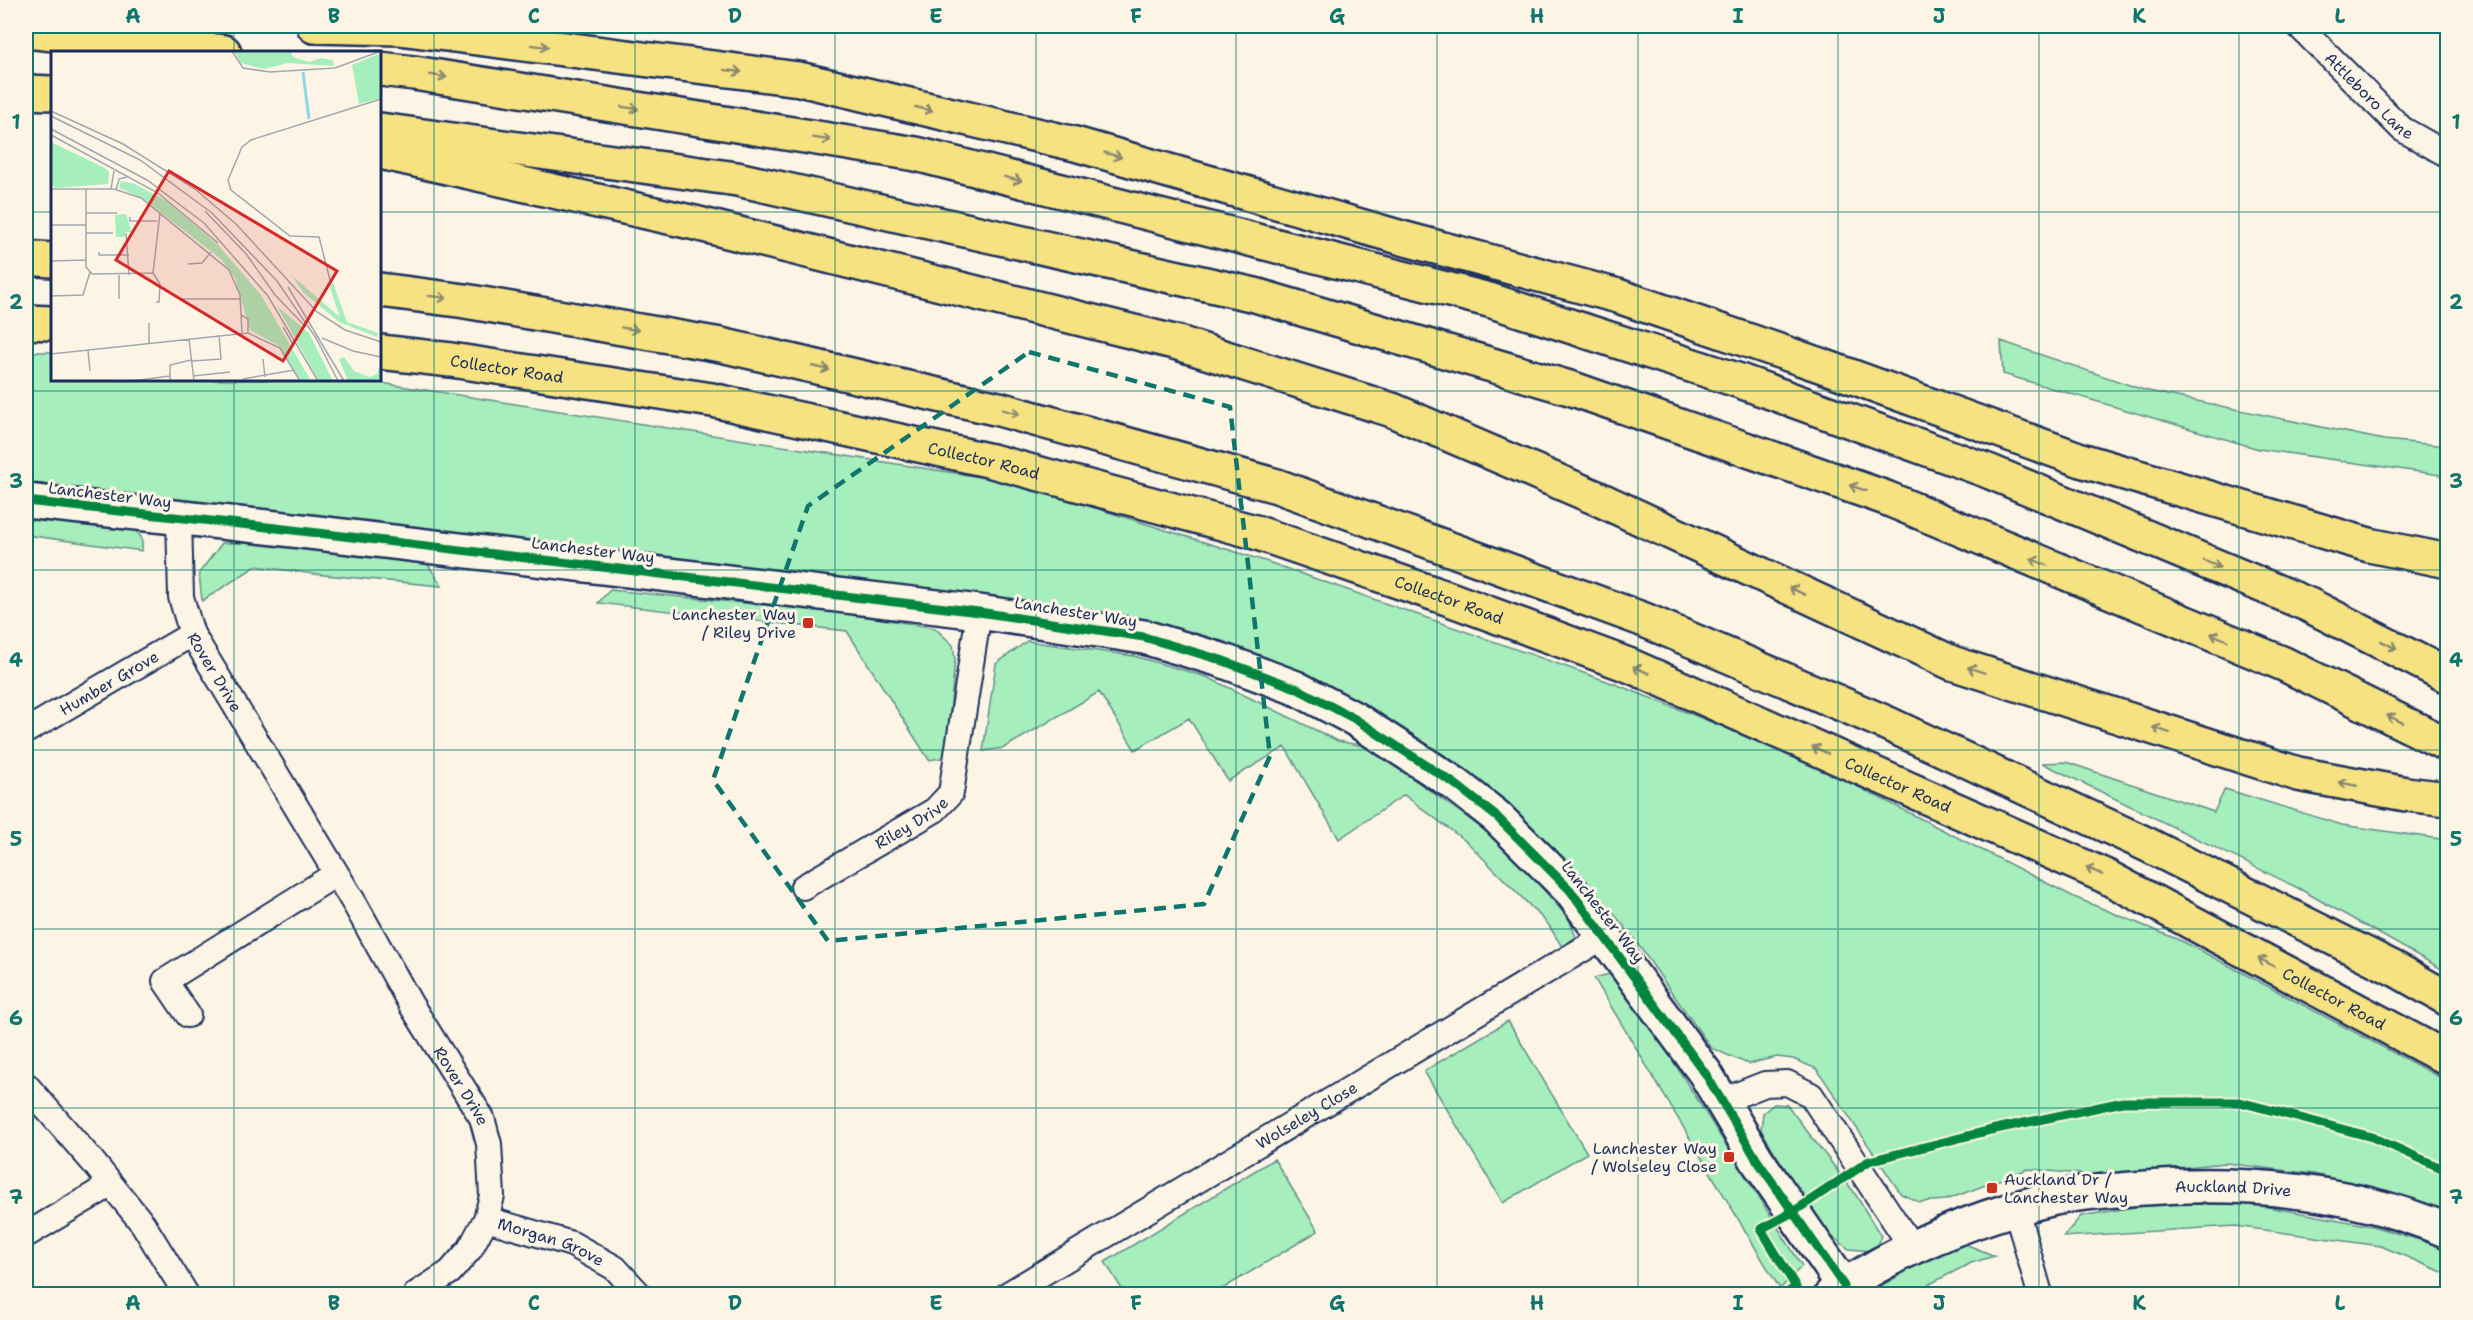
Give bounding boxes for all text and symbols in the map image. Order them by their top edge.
text: A [125,3,141,29]
text: B [328,3,340,29]
text: C [528,3,540,29]
text: D [728,3,742,29]
text: E [929,3,943,29]
text: F [1130,3,1142,29]
text: G [1329,3,1345,29]
text: H [1530,3,1544,29]
text: I [1732,3,1744,29]
text: J [1933,3,1946,29]
text: K [2132,3,2146,29]
text: L [2335,3,2346,29]
one-way arrow [529,41,549,52]
street label: Attleboro Lane [2320,47,2417,144]
inset map [51,51,381,381]
one-way arrow [723,66,742,77]
one-way arrow [427,71,447,82]
one-way arrow [620,102,639,113]
one-way arrow [914,103,933,115]
text: 1 [11,109,21,135]
text: 1 [2451,109,2461,135]
one-way arrow [812,133,832,144]
one-way arrow [1103,150,1122,162]
one-way arrow [1003,173,1022,185]
text: 2 [9,289,23,315]
text: 2 [2449,289,2463,315]
one-way arrow [427,292,447,303]
one-way arrow [620,324,639,335]
street label: Collector Road [449,350,565,388]
one-way arrow [811,363,830,374]
one-way arrow [1001,407,1020,419]
street label: Collector Road [926,437,1042,484]
text: 3 [9,468,23,494]
text: 3 [2449,468,2463,494]
street label: Lanchester Way [47,477,173,513]
one-way arrow [1849,482,1868,493]
street label: Lanchester Way [530,532,656,568]
one-way arrow [2030,556,2048,567]
one-way arrow [2202,559,2220,570]
street label: Collector Road [1392,570,1507,629]
one-way arrow [1789,585,1807,597]
street label: Lanchester Way [1013,592,1139,632]
place label: Lanchester Way / Riley Drive [672,604,796,643]
marker: Lanchester Way / Riley Drive [801,616,815,630]
street label: Rover Drive [183,628,247,716]
one-way arrow [2210,631,2228,642]
one-way arrow [2379,640,2397,652]
street label: Humber Grove [55,645,162,720]
text: 4 [9,647,23,673]
text: 4 [2449,647,2463,673]
one-way arrow [1633,664,1651,676]
one-way arrow [1967,664,1986,675]
one-way arrow [2387,713,2405,725]
one-way arrow [2152,724,2171,735]
one-way arrow [1811,743,1829,755]
street label: Collector Road [1842,752,1955,817]
one-way arrow [2339,778,2359,789]
street label: Riley Drive [871,792,953,853]
text: 5 [10,826,22,852]
text: 5 [2450,826,2462,852]
street label: Lanchester Way [1557,857,1649,967]
one-way arrow [2085,865,2103,876]
one-way arrow [2258,956,2275,968]
street label: Collector Road [2279,962,2390,1035]
text: 6 [9,1005,23,1031]
text: 6 [2449,1005,2463,1031]
street label: Rover Drive [429,1042,494,1127]
street label: Wolseley Close [1252,1077,1361,1154]
place label: Lanchester Way / Wolseley Close [1591,1138,1717,1177]
marker: Lanchester Way / Wolseley Close [1722,1150,1736,1164]
place label: Auckland Dr / Lanchester Way [2004,1169,2128,1208]
street label: Auckland Drive [2174,1175,2293,1201]
marker: Auckland Dr / Lanchester Way [1985,1181,1999,1195]
text: 7 [9,1184,23,1210]
text: 7 [2449,1184,2463,1210]
street label: Morgan Grove [495,1212,608,1271]
text: A [125,1290,141,1316]
text: B [328,1290,340,1316]
text: C [528,1290,540,1316]
text: D [728,1290,742,1316]
text: E [929,1290,943,1316]
text: F [1130,1290,1142,1316]
text: G [1329,1290,1345,1316]
text: H [1530,1290,1544,1316]
text: I [1732,1290,1744,1316]
text: J [1933,1290,1946,1316]
text: K [2132,1290,2146,1316]
text: L [2335,1290,2346,1316]

